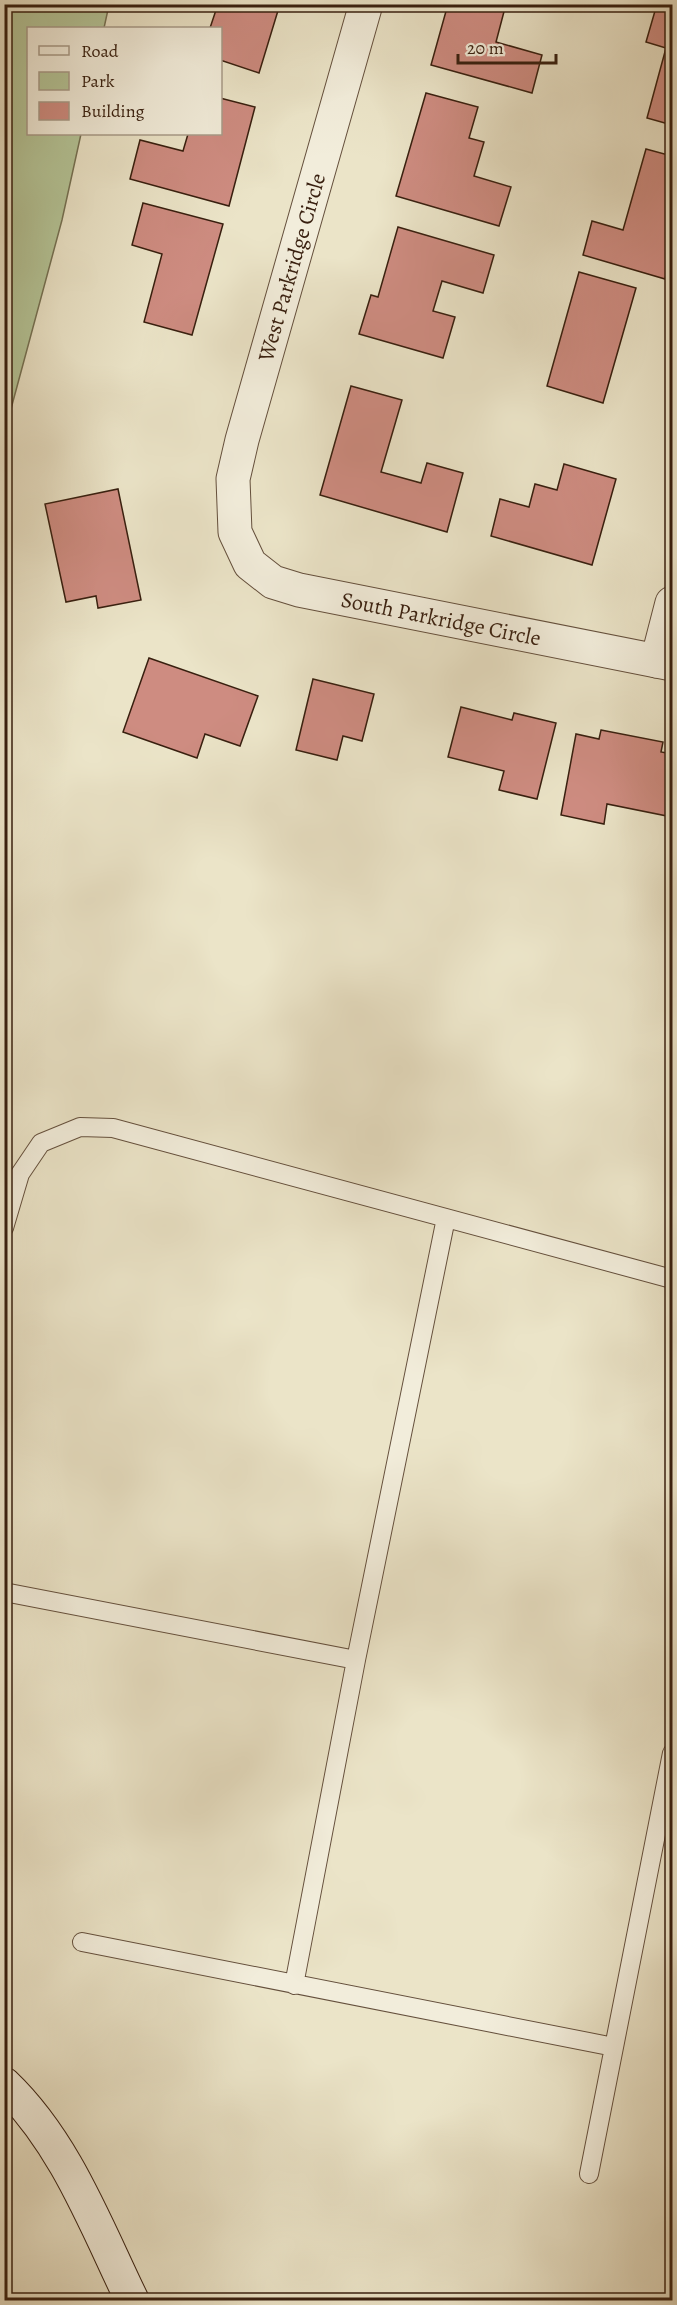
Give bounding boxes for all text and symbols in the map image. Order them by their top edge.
legend [27,27,222,135]
scale bar [458,27,556,65]
text: 20 m [467,36,504,60]
text: Road [81,39,119,63]
text: Park [81,69,115,93]
text: Building [81,99,145,123]
street label: West Parkridge Circle [250,170,333,366]
street label: South Parkridge Circle [339,585,543,654]

